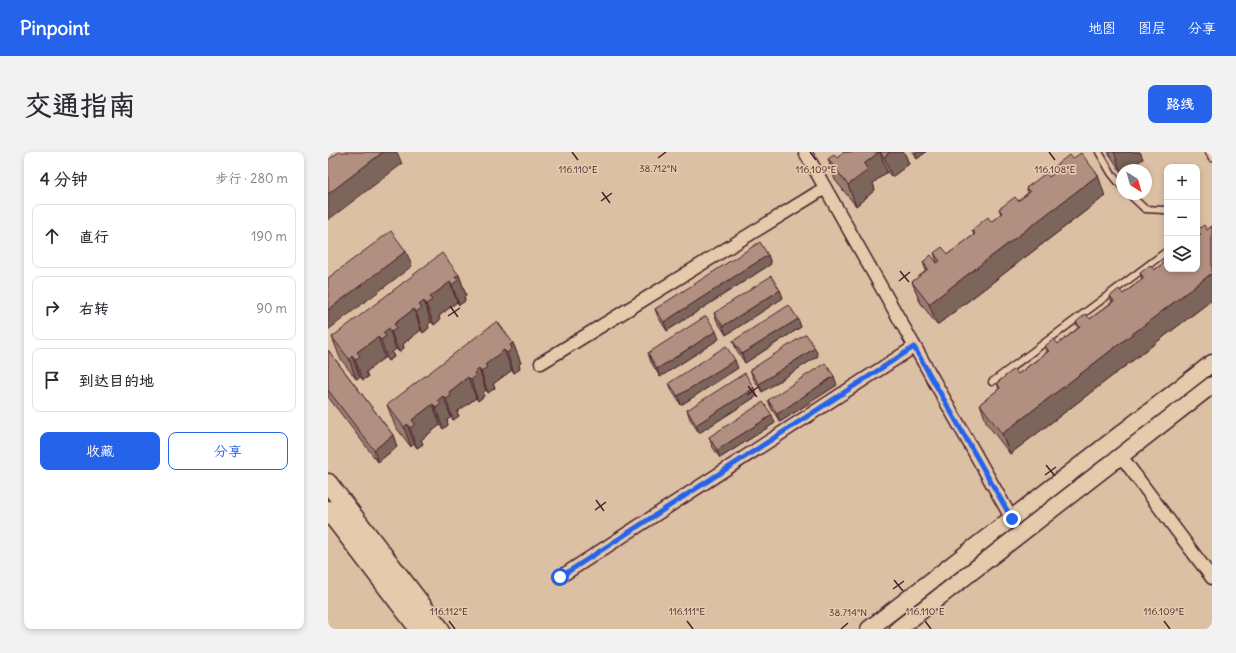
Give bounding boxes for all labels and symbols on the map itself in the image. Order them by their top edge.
text: 38.712°N [639,162,677,175]
text: 116.110°E [558,163,598,176]
text: 116.109°E [796,163,837,176]
text: 116.108°E [1035,163,1076,176]
north arrow [1116,164,1152,200]
route end [1003,510,1021,528]
route start [551,568,569,586]
text: 116.112°E [430,605,468,618]
text: 116.111°E [669,605,705,618]
text: 116.110°E [905,605,945,618]
text: 116.109°E [1144,605,1185,618]
text: 38.714°N [829,606,867,619]

